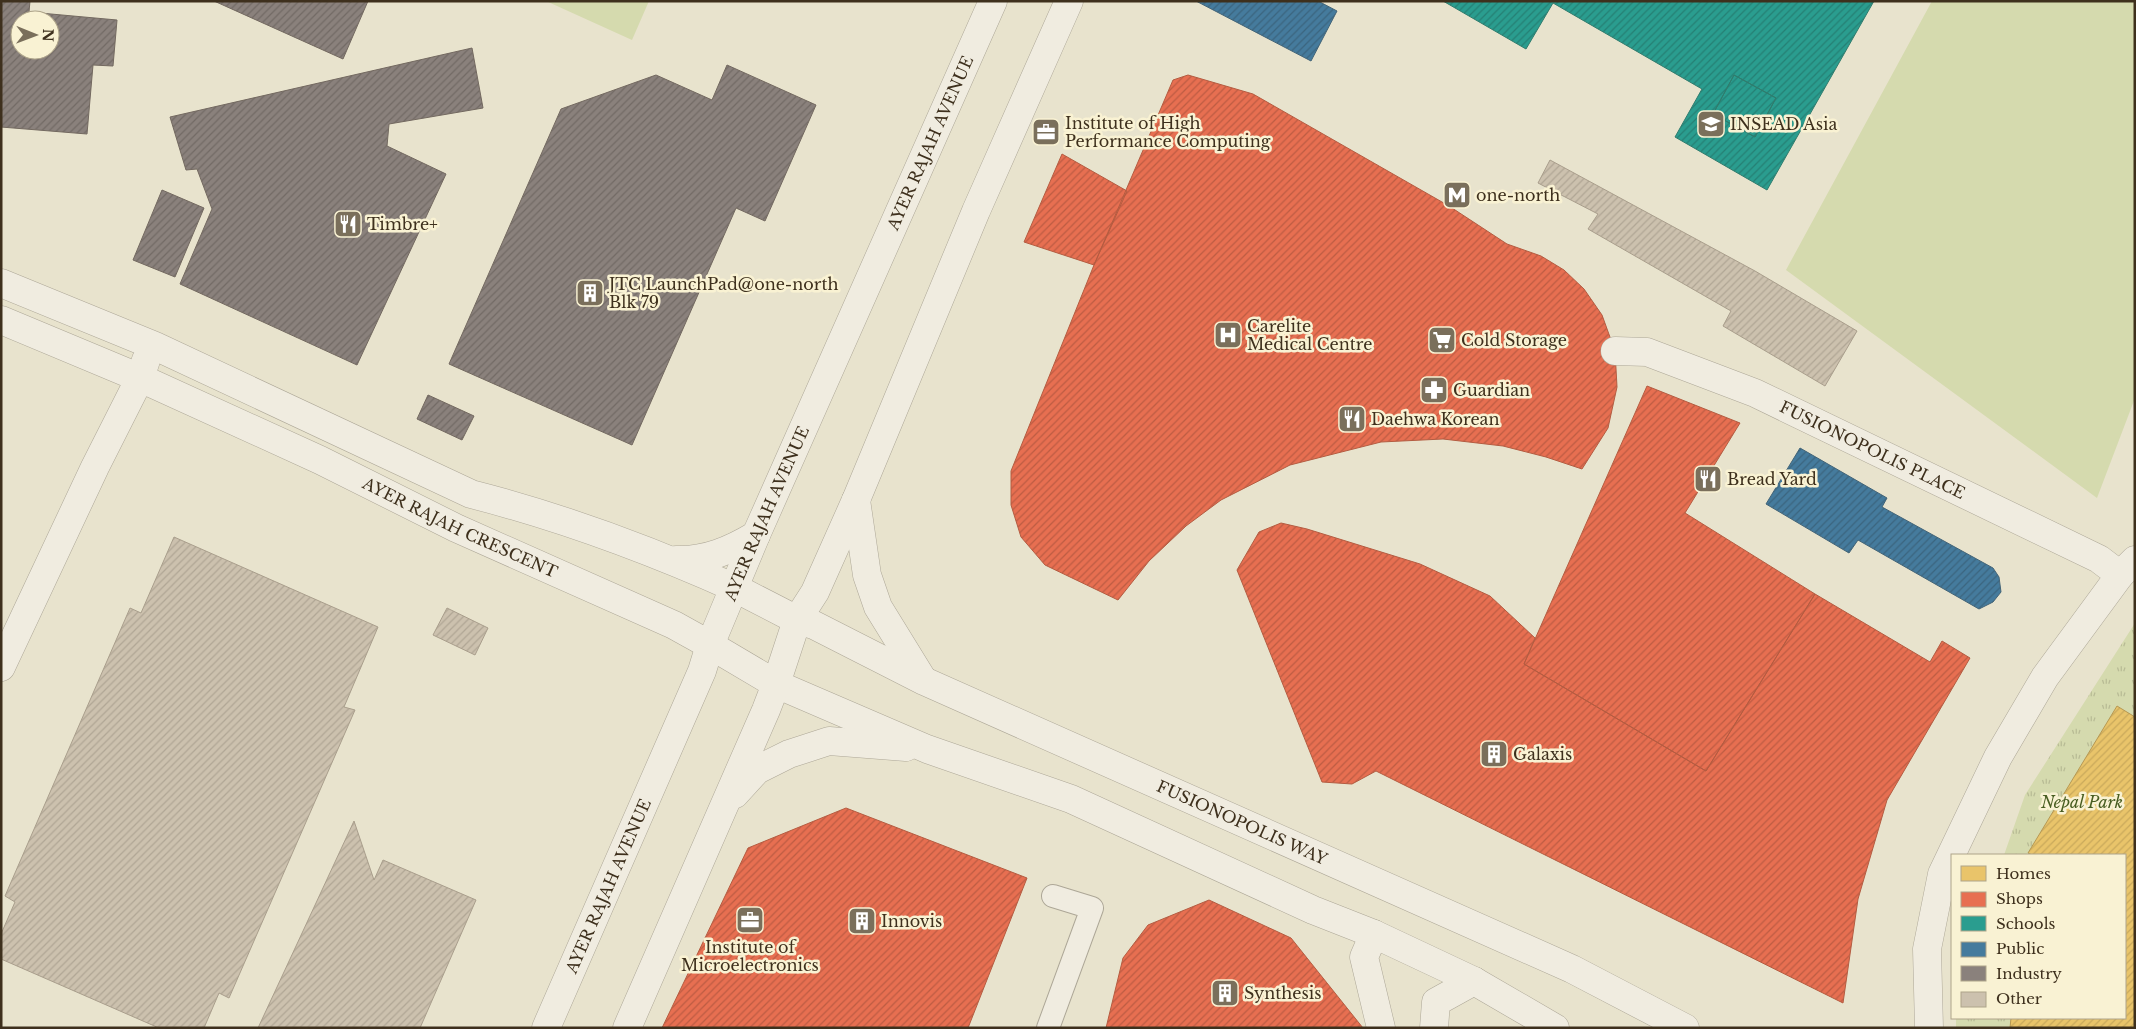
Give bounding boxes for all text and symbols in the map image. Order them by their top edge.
north arrow [10,10,60,60]
text: N [39,28,57,42]
street label: AYER RAJAH AVENUE [882,53,977,234]
school or university icon: INSEAD Asia [1696,109,1726,139]
place label: Institute of High Performance Computing [1065,113,1271,151]
place label: INSEAD Asia [1730,114,1837,134]
office icon: Institute of High Performance Computing [1031,117,1061,147]
metro station icon: one-north [1442,180,1472,210]
place label: one-north [1476,185,1560,205]
restaurant icon: Timbre+ [333,209,363,239]
place label: Timbre+ [367,214,438,234]
place label: JTC LaunchPad@one-north Blk 79 [607,274,838,312]
building icon: JTC LaunchPad@one-north Blk 79 [575,278,605,308]
place label: Carelite Medical Centre [1247,316,1372,354]
hospital icon: Carelite Medical Centre [1213,320,1243,350]
supermarket icon: Cold Storage [1427,325,1457,355]
place label: Cold Storage [1461,330,1567,350]
pharmacy icon: Guardian [1419,375,1449,405]
place label: Guardian [1453,380,1530,400]
street label: FUSIONOPOLIS PLACE [1776,396,1969,503]
restaurant icon: Daehwa Korean [1337,404,1367,434]
place label: Daehwa Korean [1371,409,1499,429]
street label: AYER RAJAH AVENUE [719,423,813,605]
restaurant icon: Bread Yard [1693,464,1723,494]
place label: Bread Yard [1727,469,1817,489]
street label: AYER RAJAH CRESCENT [358,473,561,582]
building icon: Galaxis [1479,739,1509,769]
place label: Galaxis [1513,744,1572,764]
street label: FUSIONOPOLIS WAY [1154,776,1331,869]
park label: Nepal Park [2040,792,2123,812]
street label: AYER RAJAH AVENUE [561,796,655,977]
legend [1951,854,2126,1019]
text: Homes [1996,864,2051,883]
text: Shops [1996,889,2043,908]
office icon: Institute of Microelectronics [735,905,765,935]
building icon: Innovis [847,906,877,936]
place label: Innovis [881,911,942,931]
text: Schools [1996,914,2056,933]
place label: Institute of Microelectronics [681,937,819,975]
text: Public [1996,939,2044,958]
text: Industry [1996,964,2062,983]
building icon: Synthesis [1210,978,1240,1008]
place label: Synthesis [1244,983,1321,1003]
text: Other [1996,989,2043,1008]

